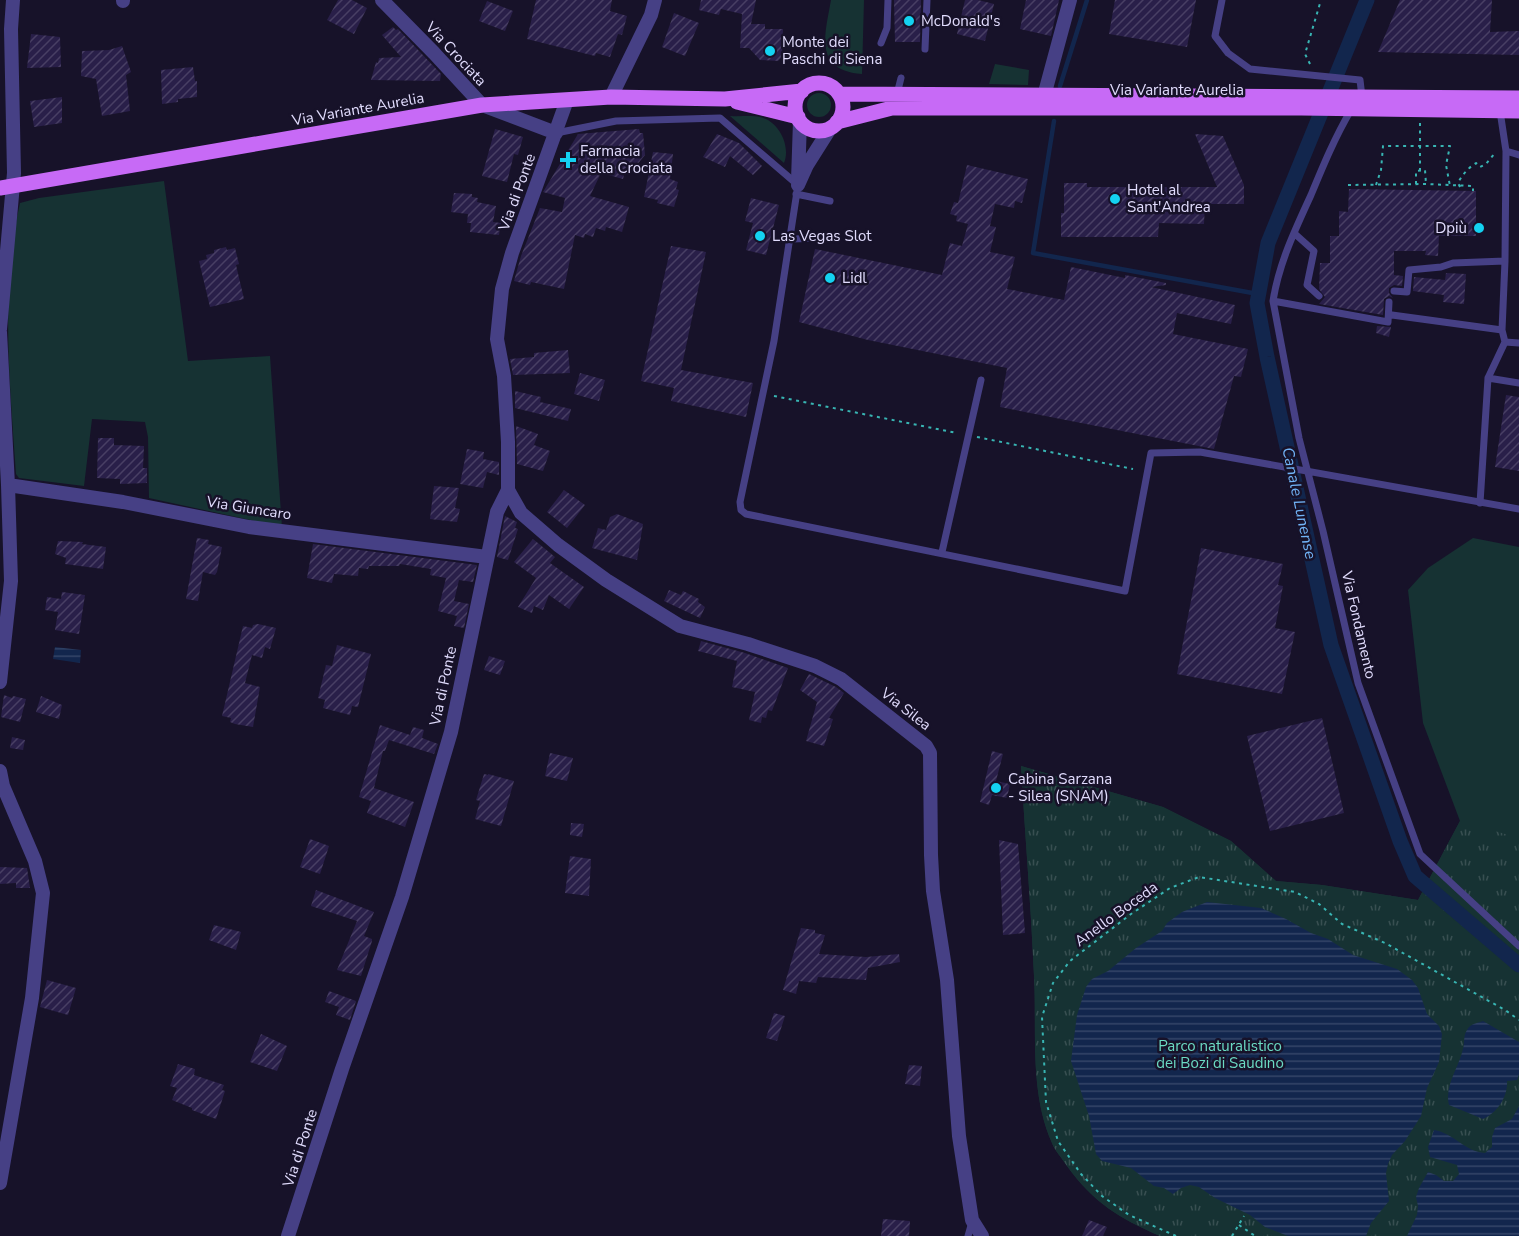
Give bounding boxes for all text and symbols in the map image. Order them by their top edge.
place label: McDonald's [921,11,1000,31]
marker: McDonald's [902,14,916,28]
street label: Via Crociata [420,17,491,90]
place label: Monte dei Paschi di Siena [782,32,882,69]
marker: Monte dei Paschi di Siena [763,44,777,58]
street label: Via Variante Aurelia [1109,80,1244,100]
street label: Via Variante Aurelia [289,88,426,131]
place label: Farmacia della Crociata [580,141,673,178]
street label: Via di Ponte [493,151,540,234]
marker: Farmacia della Crociata [561,153,575,167]
place label: Hotel al Sant'Andrea [1127,180,1211,217]
marker: Hotel al Sant'Andrea [1108,192,1122,206]
place label: Dpiù [1435,218,1467,238]
marker: Dpiù [1472,221,1486,235]
place label: Las Vegas Slot [772,226,872,246]
marker: Las Vegas Slot [753,229,767,243]
place label: Lidl [842,268,867,288]
marker: Lidl [823,271,837,285]
water label: Canale Lunense [1276,445,1322,562]
street label: Via Giuncaro [204,491,293,525]
street label: Via Fondamento [1337,568,1381,681]
street label: Via di Ponte [425,644,461,729]
street label: Via Silea [876,682,935,735]
place label: Cabina Sarzana - Silea (SNAM) [1008,769,1112,806]
marker: Cabina Sarzana - Silea (SNAM) [989,781,1003,795]
street label: Anello Boceda [1070,877,1162,951]
park label: Parco naturalistico dei Bozi di Saudino [1156,1036,1284,1073]
street label: Via di Ponte [278,1106,322,1191]

